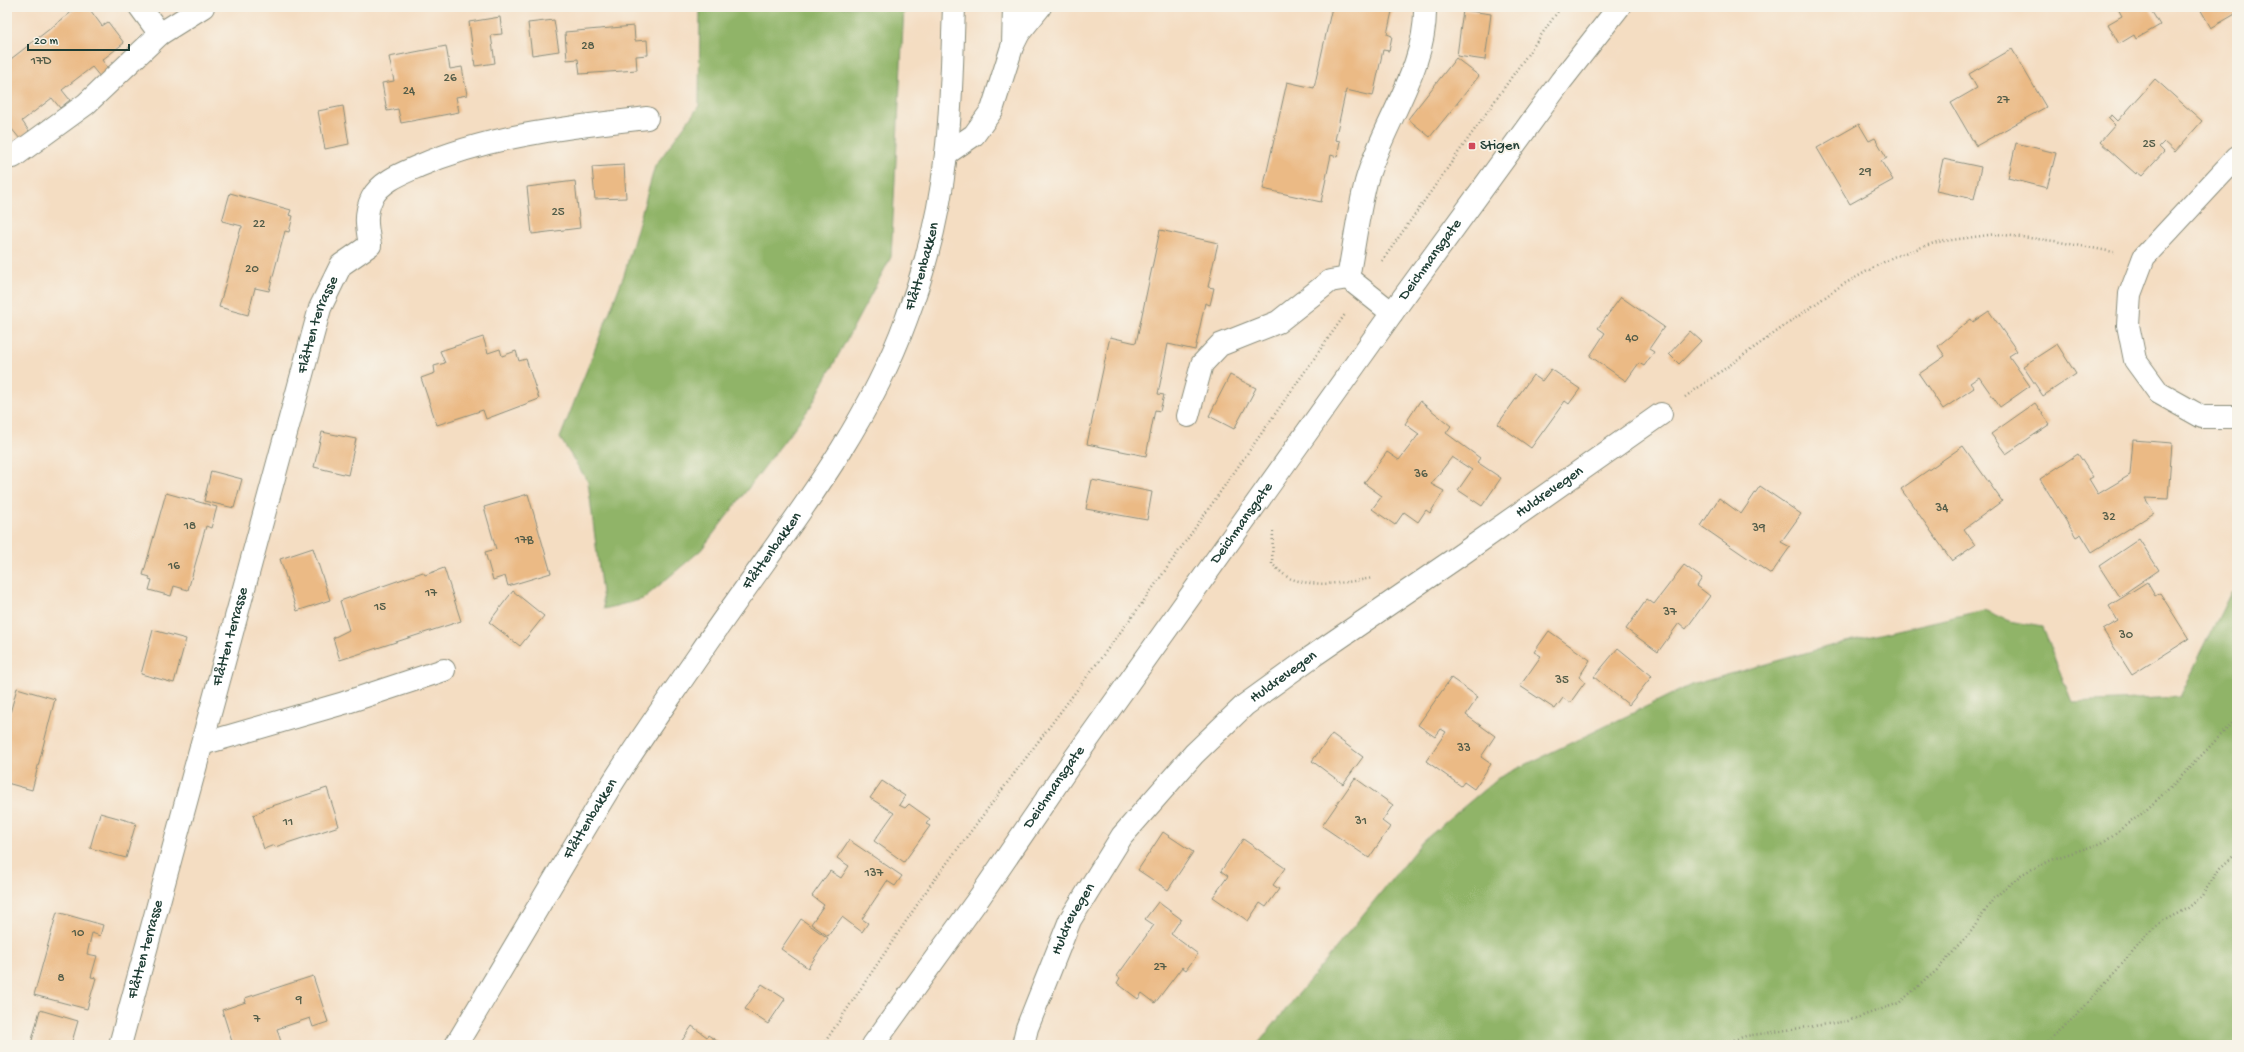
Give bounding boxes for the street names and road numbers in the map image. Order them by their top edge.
street label: Deichmansgate [1394,215,1466,305]
street label: Flåttenbakken [901,221,944,314]
street label: Flåtten terrasse [293,273,343,376]
street label: Huldrevegen [1512,462,1587,522]
street label: Deichmansgate [1206,479,1277,569]
street label: Flåttenbakken [738,509,806,594]
street label: Flåtten terrasse [209,585,253,689]
street label: Huldrevegen [1246,647,1321,707]
street label: Deichmansgate [1019,743,1089,833]
street label: Flåttenbakken [559,775,622,863]
street label: Huldrevegen [1048,880,1100,958]
street label: Flåtten terrasse [124,898,168,1002]

